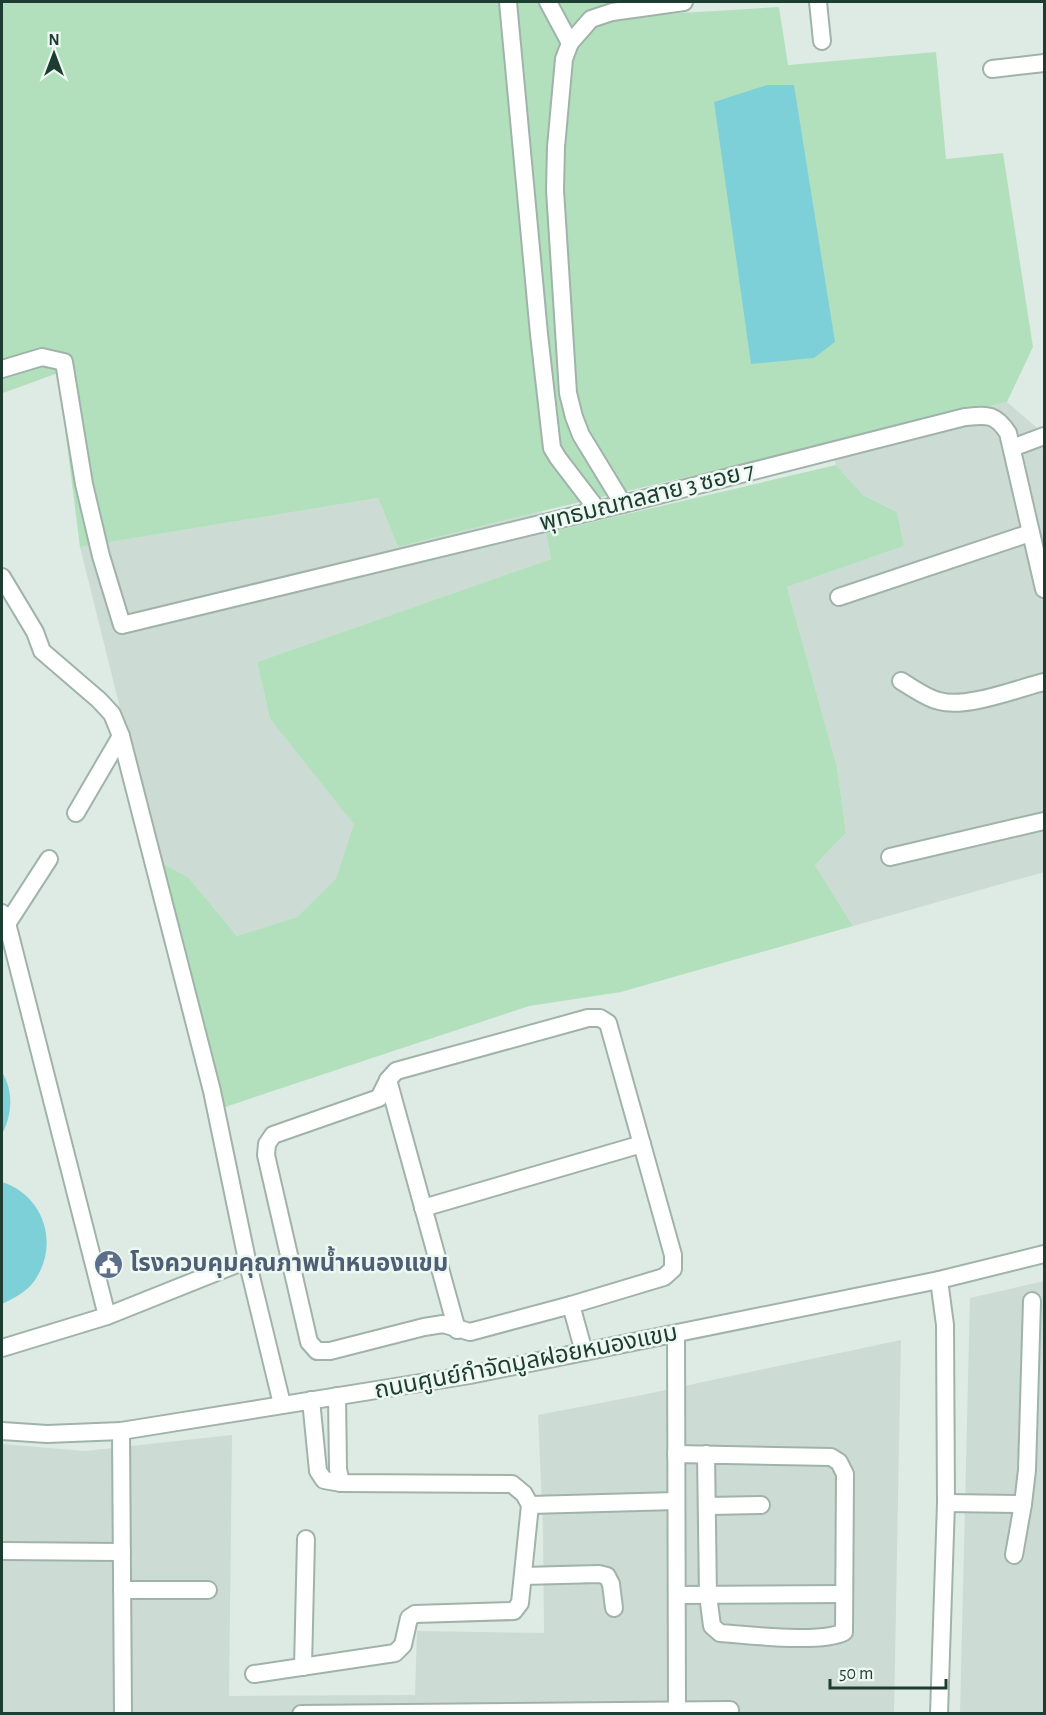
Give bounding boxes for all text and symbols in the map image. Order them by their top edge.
north arrow [24,24,84,84]
text: N [48,32,60,48]
street label: พุทธมณฑลสาย 3 ซอย 7 [537,459,757,537]
place label: โรงควบคุมคุณภาพน้ำหนองแขม [130,1246,448,1278]
public building icon: โรงควบคุมคุณภาพน้ำหนองแขม [93,1248,125,1280]
street label: ถนนศูนย์กำจัดมูลฝอยหนองแขม [372,1320,680,1405]
scale bar [830,1652,946,1690]
text: 50 m [839,1665,873,1683]

